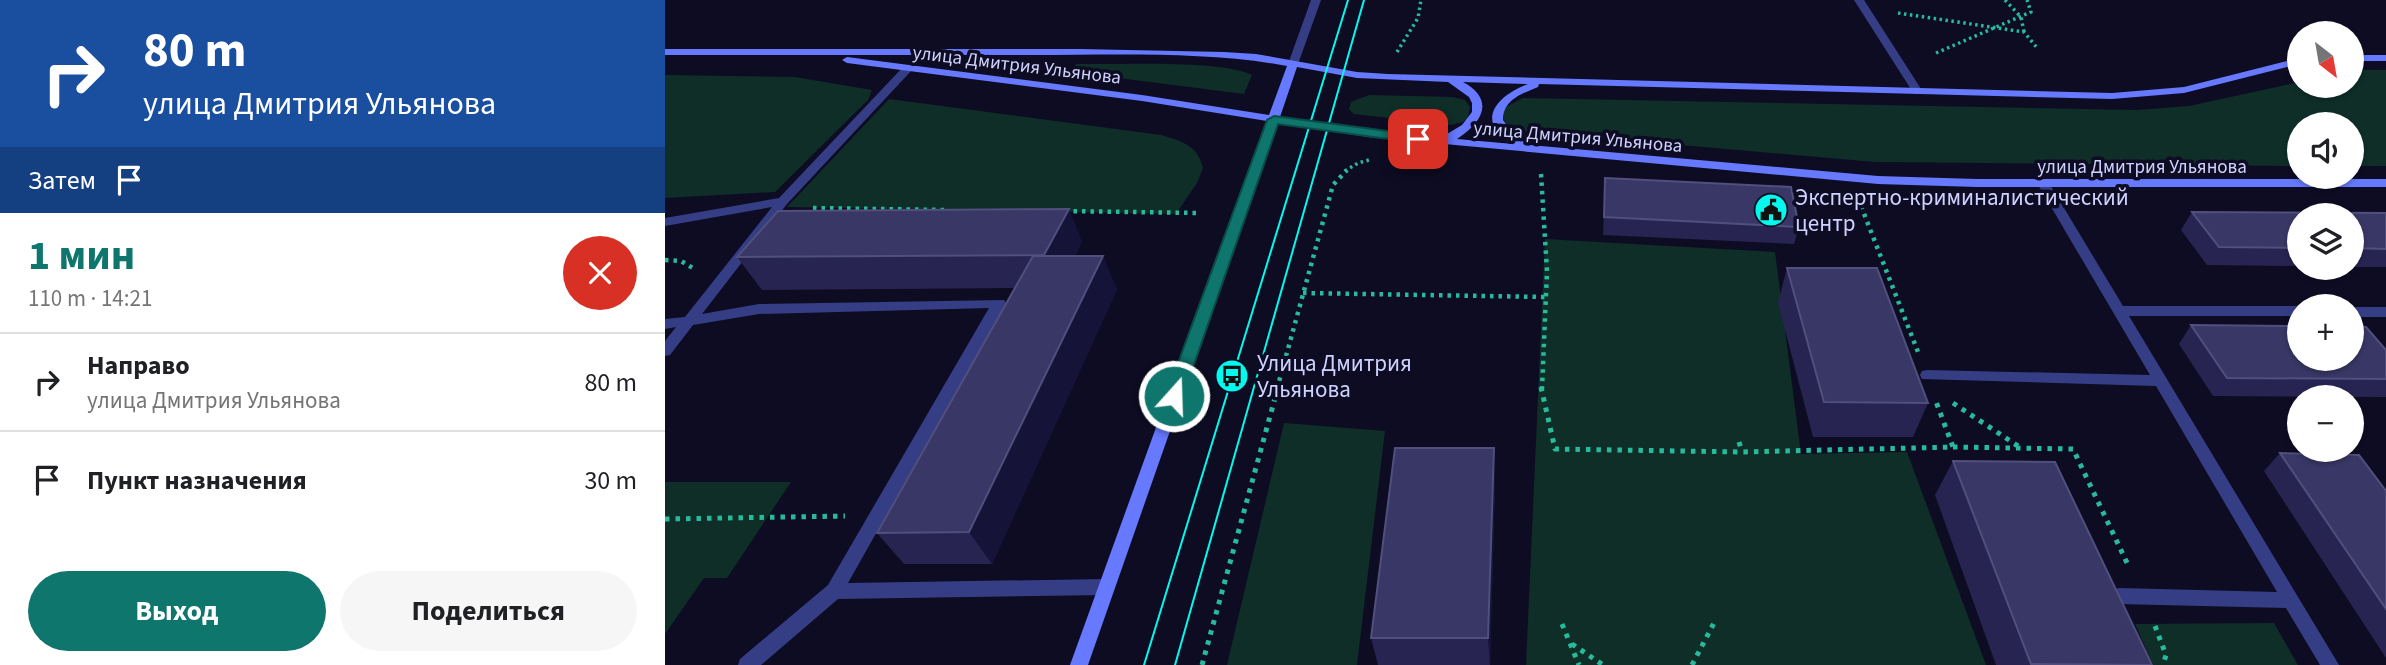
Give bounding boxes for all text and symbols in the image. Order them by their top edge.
text: 80 m [143,16,247,86]
north arrow [2287,21,2364,98]
map controls [2287,21,2364,462]
icon: right [28,28,119,119]
street label: улица Дмитрия Ульянова [911,39,1123,92]
text: улица Дмитрия Ульянова [143,81,496,127]
pin [1388,109,1448,169]
button: sound [2287,112,2364,189]
street label: улица Дмитрия Ульянова [1472,115,1683,160]
icon: arrive [1399,120,1437,158]
street label: улица Дмитрия Ульянова [2037,154,2247,181]
icon: arrive [110,161,148,199]
text: Затем [28,162,96,199]
place label: Экспертно-криминалистический центр [1795,181,2129,240]
public building icon: Экспертно-криминалистический центр [1752,191,1790,229]
button: layers [2287,203,2364,280]
text: 1 мин [28,226,135,286]
button: close [563,236,637,310]
text: 110 m · 14:21 [28,282,152,315]
button: + [2287,294,2364,371]
text: Направо [87,347,190,384]
place label: Улица Дмитрия Ульянова [1257,347,1412,406]
bus stop icon: Улица Дмитрия Ульянова [1213,357,1251,395]
position arrow [1137,359,1211,433]
icon: right [28,363,66,401]
text: 80 m [584,364,637,401]
text: улица Дмитрия Ульянова [87,384,341,417]
button: − [2287,385,2364,462]
icon: arrive [28,461,66,499]
text: Пункт назначения [87,462,307,499]
text: 30 m [584,462,637,499]
button: Выход [28,571,326,651]
button: Поделиться [340,571,637,651]

